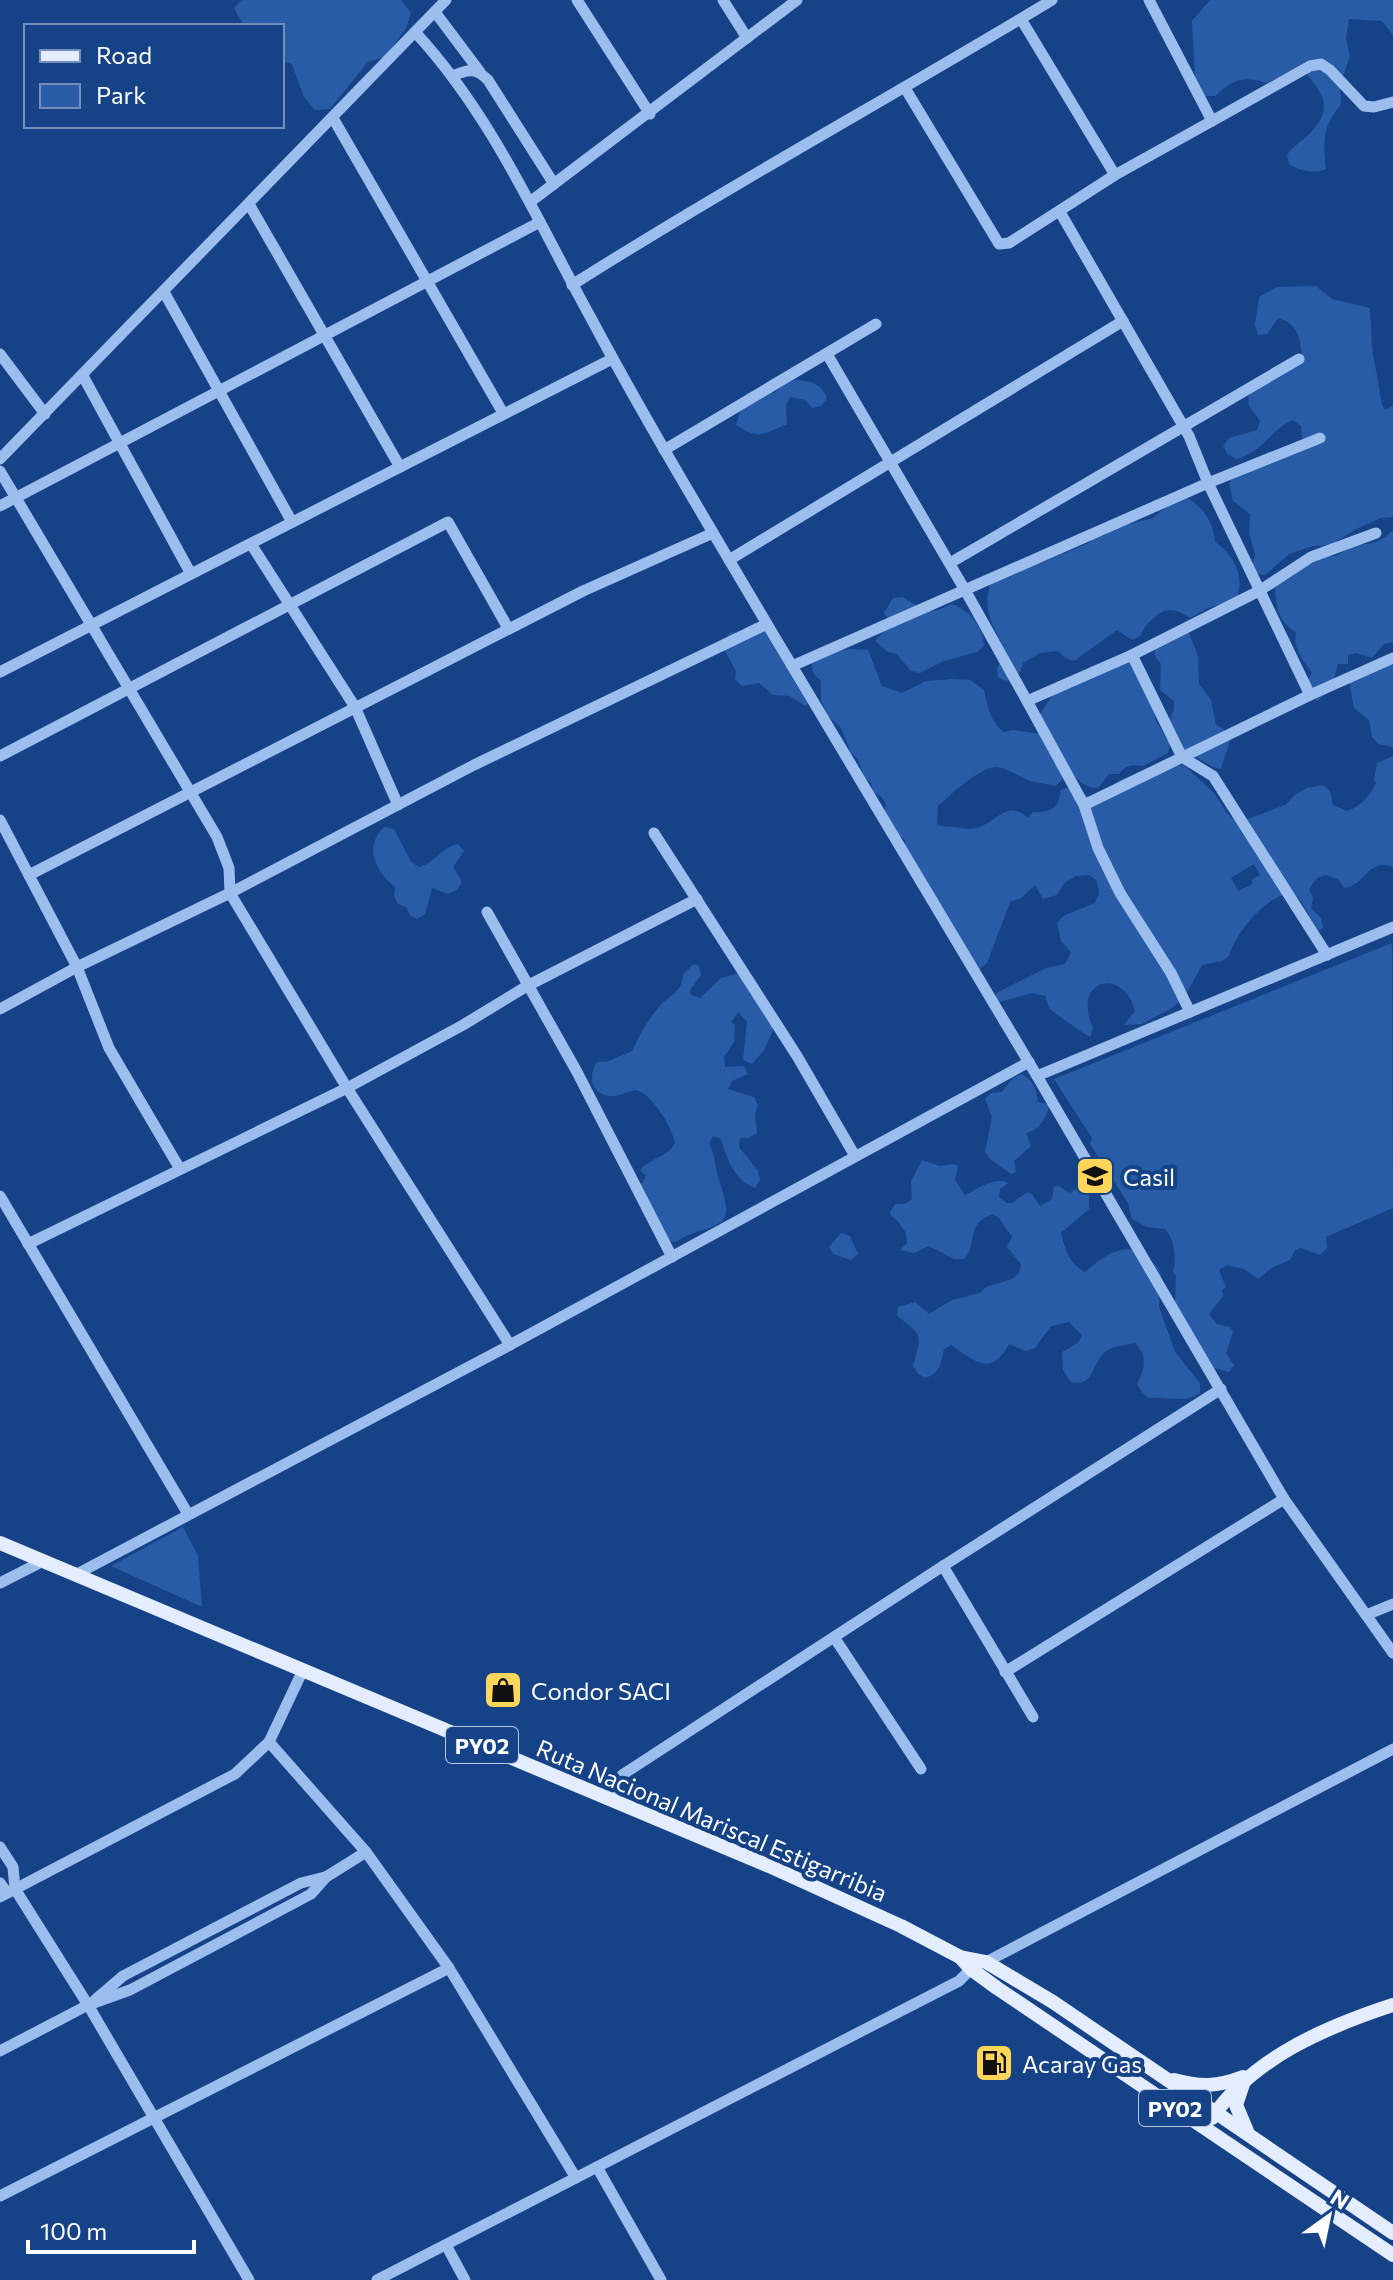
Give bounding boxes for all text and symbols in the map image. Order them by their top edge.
legend [24,24,284,128]
text: Road [96,40,152,69]
text: Park [96,80,146,109]
school or university icon: Casil [1074,1155,1116,1197]
place label: Casil [1123,1162,1175,1191]
shop icon: Condor SACI [482,1669,524,1711]
place label: Condor SACI [531,1676,671,1705]
road number: PY02 [446,1727,518,1763]
street label: Ruta Nacional Mariscal Estigarribia [532,1733,892,1907]
fuel station icon: Acaray Gas [973,2042,1015,2084]
place label: Acaray Gas [1022,2049,1142,2078]
road number: PY02 [1139,2090,1211,2126]
north arrow [1289,2176,1369,2256]
text: N [1326,2183,1354,2215]
scale bar [28,2204,194,2254]
text: 100 m [40,2216,107,2245]

